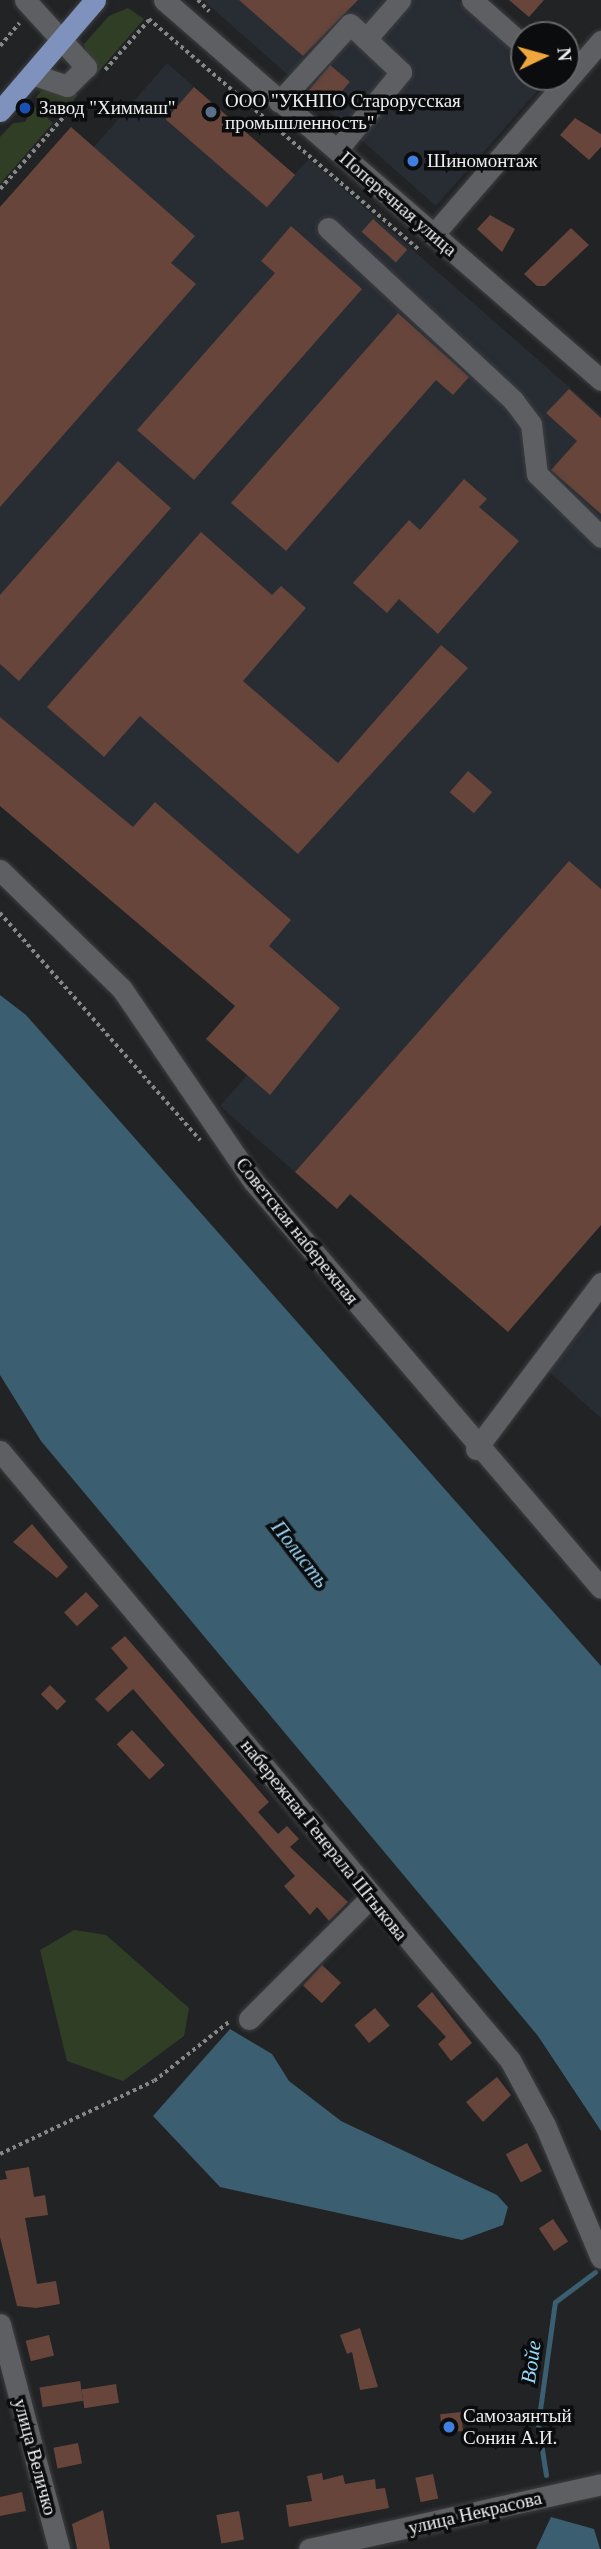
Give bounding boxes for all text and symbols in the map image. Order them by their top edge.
north arrow [510,21,580,91]
text: N [553,47,575,62]
place label: ООО "УКНПО Старорусская промышленность" [225,90,461,134]
place label: Завод "Химмаш" [39,97,176,119]
marker: Завод "Химмаш" [17,100,33,116]
marker: ООО "УКНПО Старорусская промышленность" [203,104,219,120]
street label: Поперечная улица [335,147,461,261]
place label: Шиномонтаж [427,150,537,172]
marker: Шиномонтаж [405,153,421,169]
street label: Советская набережная [231,1153,363,1309]
water label: Полисть [266,1515,334,1593]
street label: набережная Генерала Штыкова [236,1735,412,1945]
water label: Войе [516,2339,546,2385]
street label: улица Величко [8,2396,62,2518]
place label: Самозаянтый Сонин А.И. [463,2405,572,2449]
marker: Самозаянтый Сонин А.И. [441,2419,457,2435]
street label: улица Некрасова [406,2487,544,2539]

